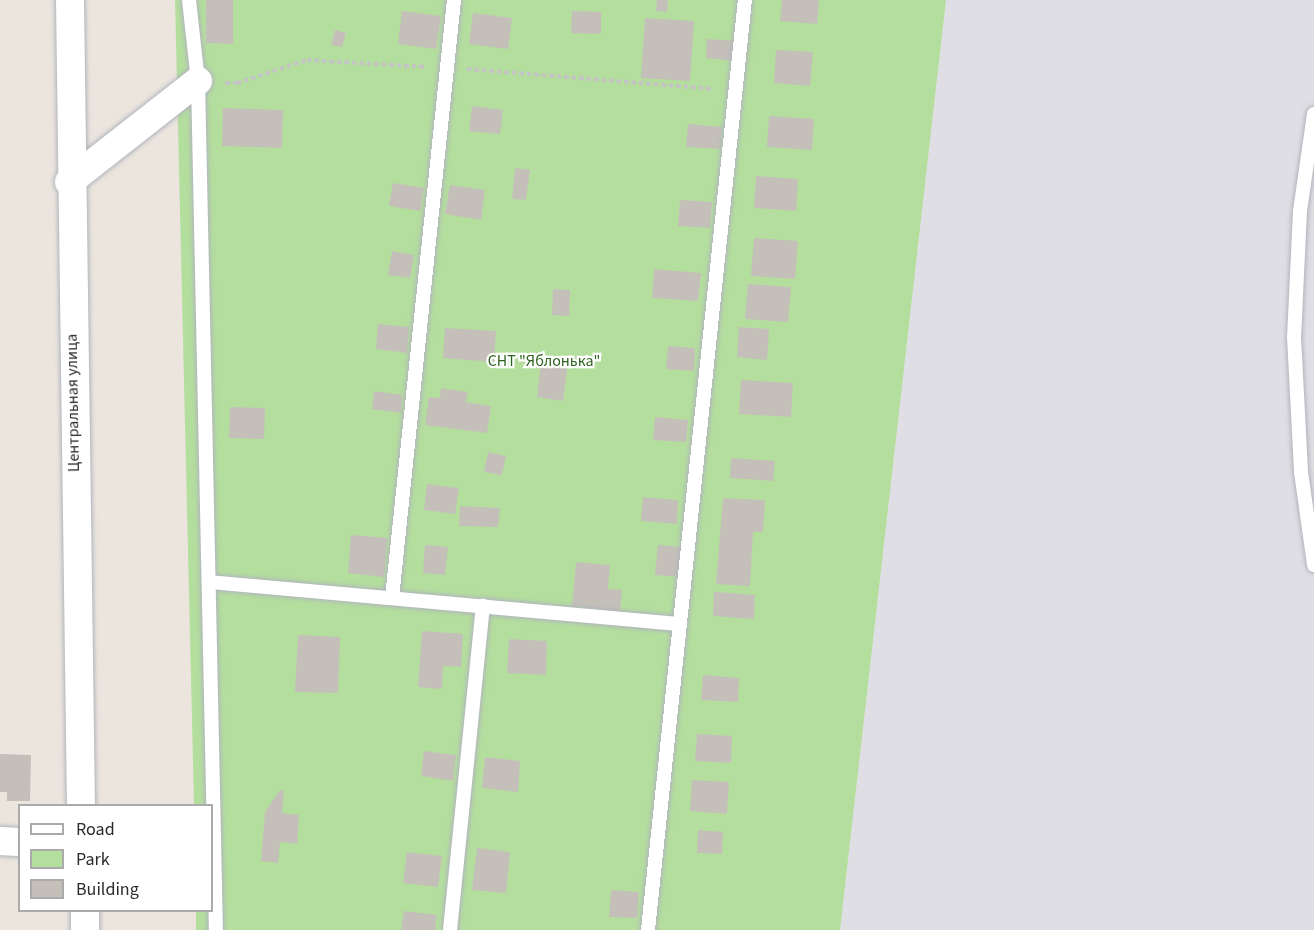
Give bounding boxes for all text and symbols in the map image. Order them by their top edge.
street label: Центральная улица [62,334,84,472]
park label: СНТ "Яблонька" [488,351,600,371]
legend [18,804,213,912]
text: Road [76,817,115,842]
text: Park [76,847,110,872]
text: Building [76,877,139,902]

